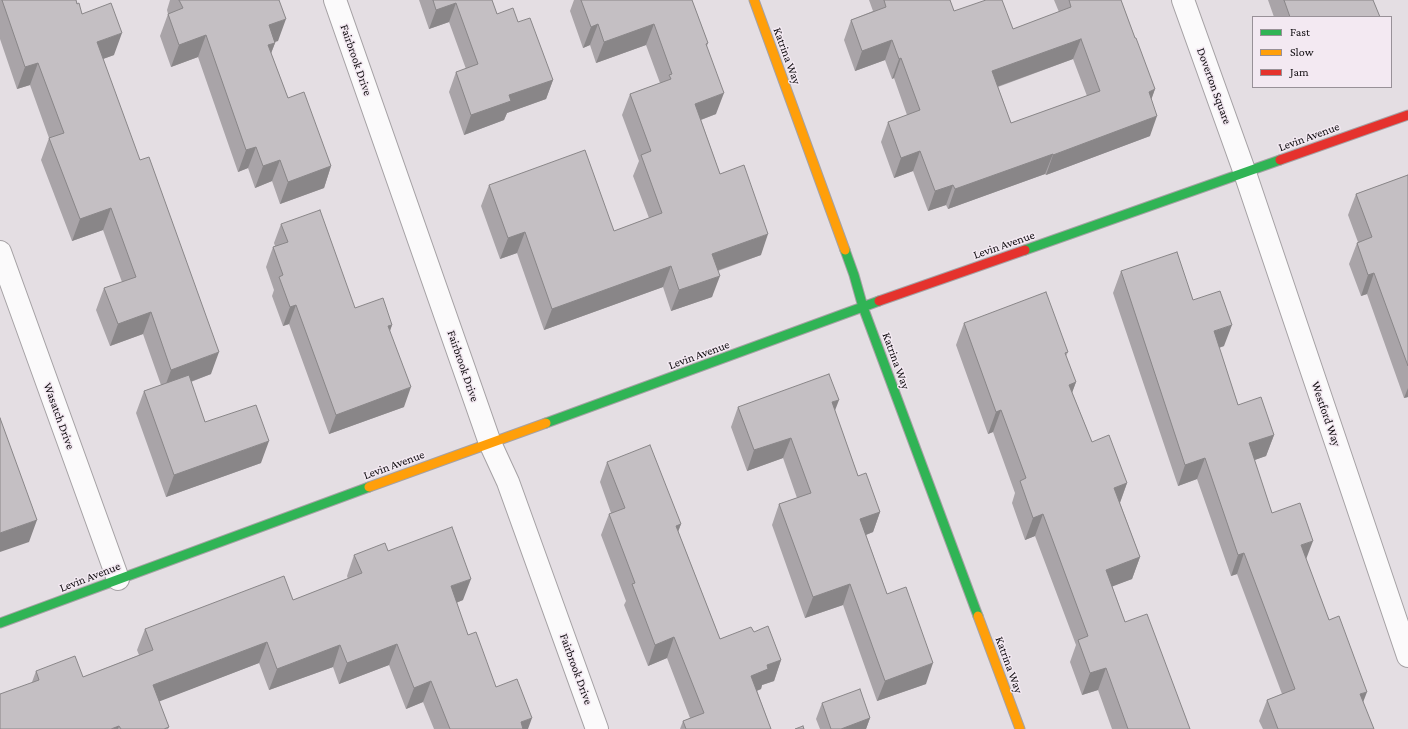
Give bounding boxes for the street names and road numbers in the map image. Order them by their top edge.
street label: Fairbrook Drive [337,22,375,98]
street label: Katrina Way [770,26,804,86]
street label: Doverton Square [1193,46,1235,126]
street label: Levin Avenue [1276,119,1342,155]
street label: Levin Avenue [971,228,1037,262]
street label: Fairbrook Drive [444,328,482,404]
street label: Katrina Way [879,331,913,391]
street label: Levin Avenue [666,337,732,373]
street label: Westford Way [1308,380,1344,448]
street label: Wasatch Drive [40,381,78,451]
street label: Levin Avenue [361,447,427,483]
street label: Levin Avenue [58,559,122,595]
street label: Fairbrook Drive [556,631,596,707]
street label: Katrina Way [992,635,1026,695]

